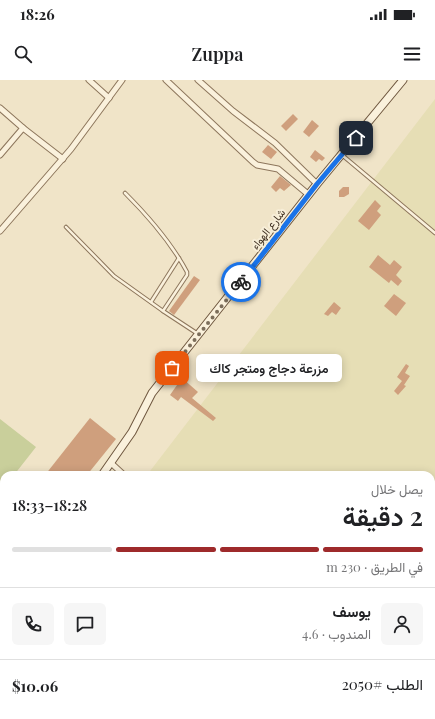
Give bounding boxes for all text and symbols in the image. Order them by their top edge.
text: 18:26 [20,4,55,24]
text: Zuppa [192,42,243,66]
icon: search [12,43,34,65]
icon: menu [401,43,423,65]
pin [339,121,373,155]
icon: home [345,127,367,149]
street label: شارع الهواء [247,205,289,253]
courier [221,262,261,302]
icon: bike [230,271,252,293]
pin [155,351,189,385]
callout: مزرعة دجاج ومتجر كاك [196,354,342,382]
icon: bag [161,357,183,379]
text: مزرعة دجاج ومتجر كاك [209,359,329,376]
text: يصل خلال [371,480,423,497]
text: 18:28–18:33 [12,495,87,515]
text: 2 دقيقة [343,498,423,533]
text: في الطريق · 230 m [326,558,423,575]
text: يوسف [333,601,371,621]
button: phone [12,603,54,645]
button: chat [64,603,106,645]
button: person [381,603,423,645]
text: المندوب · 4.6 [302,625,371,642]
text: الطلب #2050 [342,674,423,694]
text: $10.06 [12,676,58,696]

